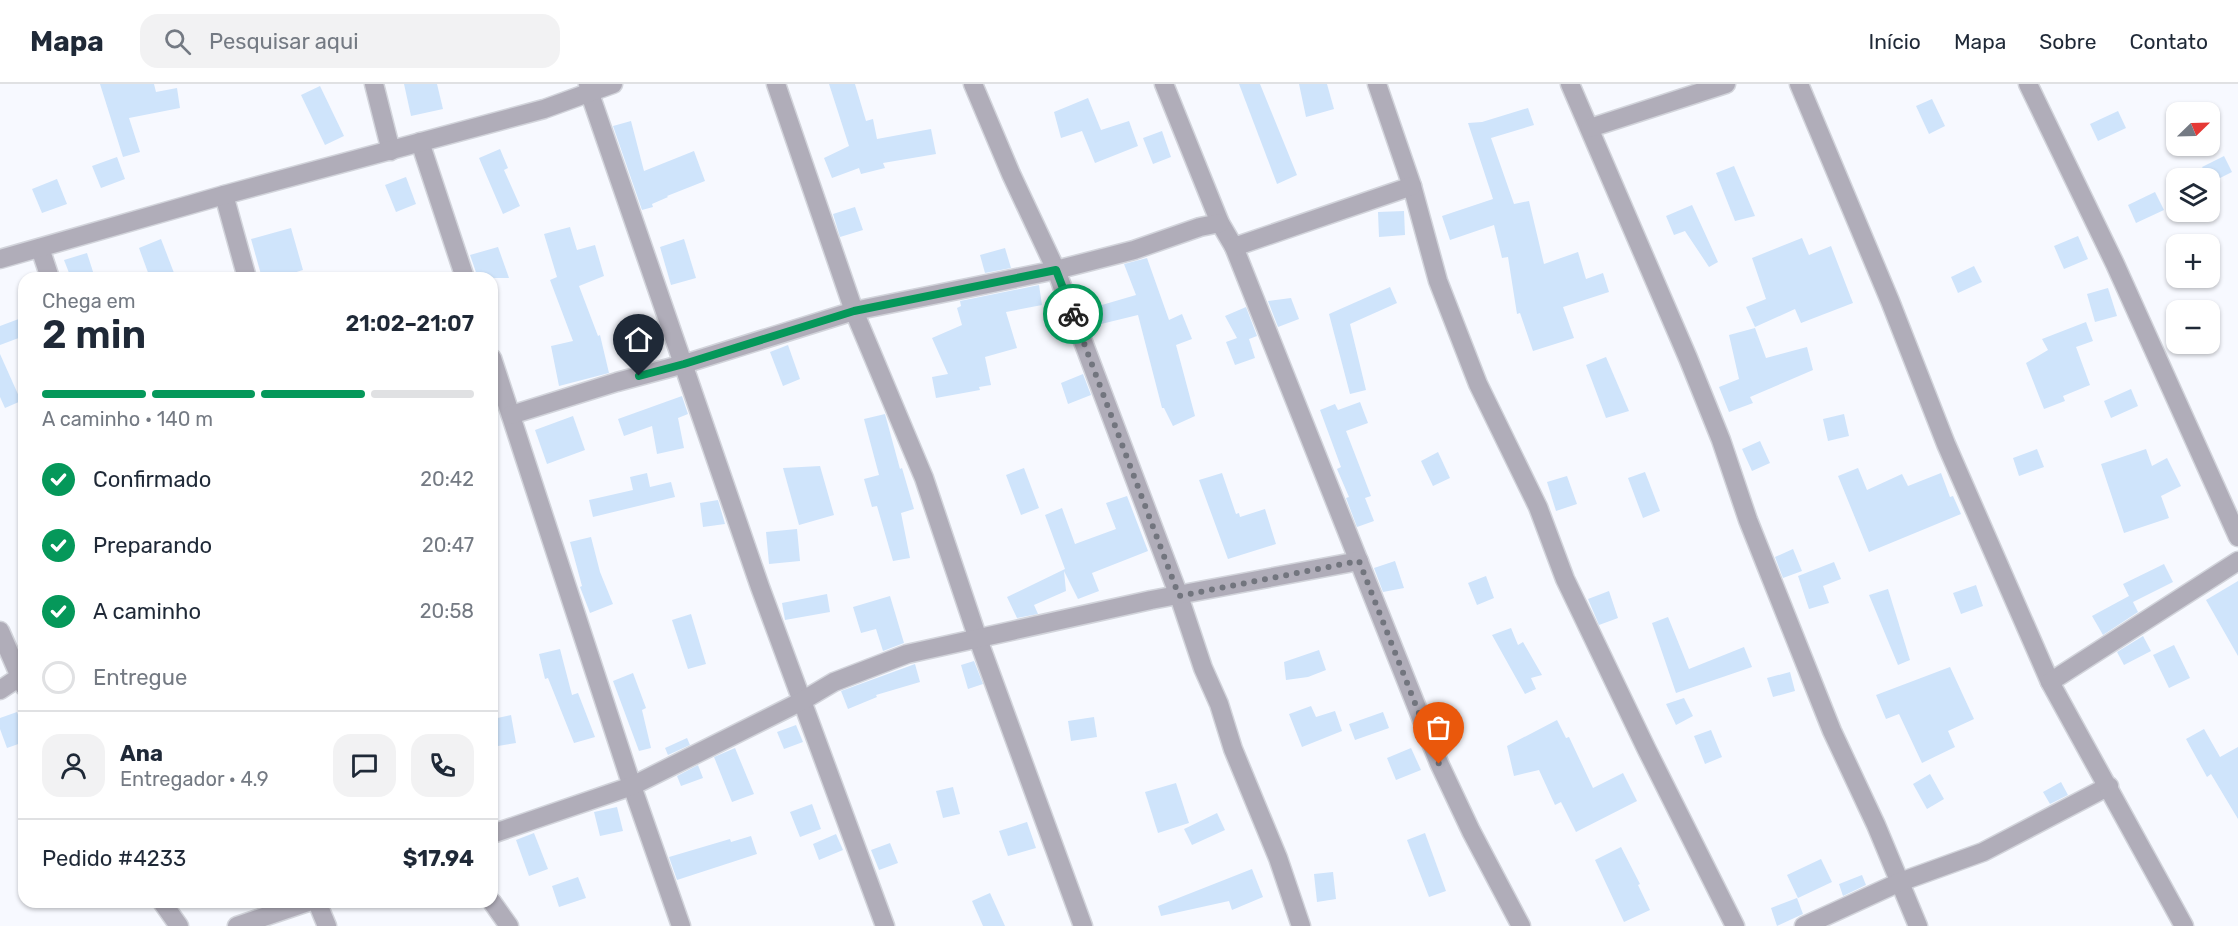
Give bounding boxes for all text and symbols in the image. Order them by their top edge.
search box [140,14,560,68]
text: Mapa [30,25,104,58]
icon: search [161,25,194,58]
text: Pesquisar aqui [209,28,359,55]
text: Início [1869,29,1921,54]
text: Mapa [1954,29,2006,54]
text: Sobre [2039,29,2096,54]
text: Contato [2129,29,2208,54]
north arrow [2166,102,2220,156]
map controls [2166,102,2220,354]
button: layers [2166,168,2220,222]
button: + [2166,234,2220,288]
courier [1043,284,1103,344]
text: Chega em [42,289,136,313]
icon: bike [1057,298,1090,331]
button: − [2166,300,2220,354]
text: 21:02–21:07 [345,310,474,337]
text: 2 min [42,312,146,358]
pin [613,314,664,376]
icon: home [622,323,655,356]
text: A caminho · 140 m [42,407,213,431]
icon: check [42,463,75,496]
text: Confirmado [93,466,211,493]
text: 20:42 [420,467,474,491]
icon: check [42,529,75,562]
text: Preparando [93,532,212,559]
text: 20:47 [422,533,474,557]
icon: check [42,595,75,628]
text: A caminho [93,598,201,625]
text: 20:58 [420,599,474,623]
text: Entregue [93,664,187,691]
pin [1413,702,1464,764]
icon: bag [1422,711,1455,744]
button: person [42,734,105,797]
button: chat [333,734,396,797]
button: phone [411,734,474,797]
text: Ana [120,740,163,767]
text: Entregador · 4.9 [120,767,269,791]
text: Pedido #4233 [42,845,186,872]
text: $17.94 [403,845,474,872]

